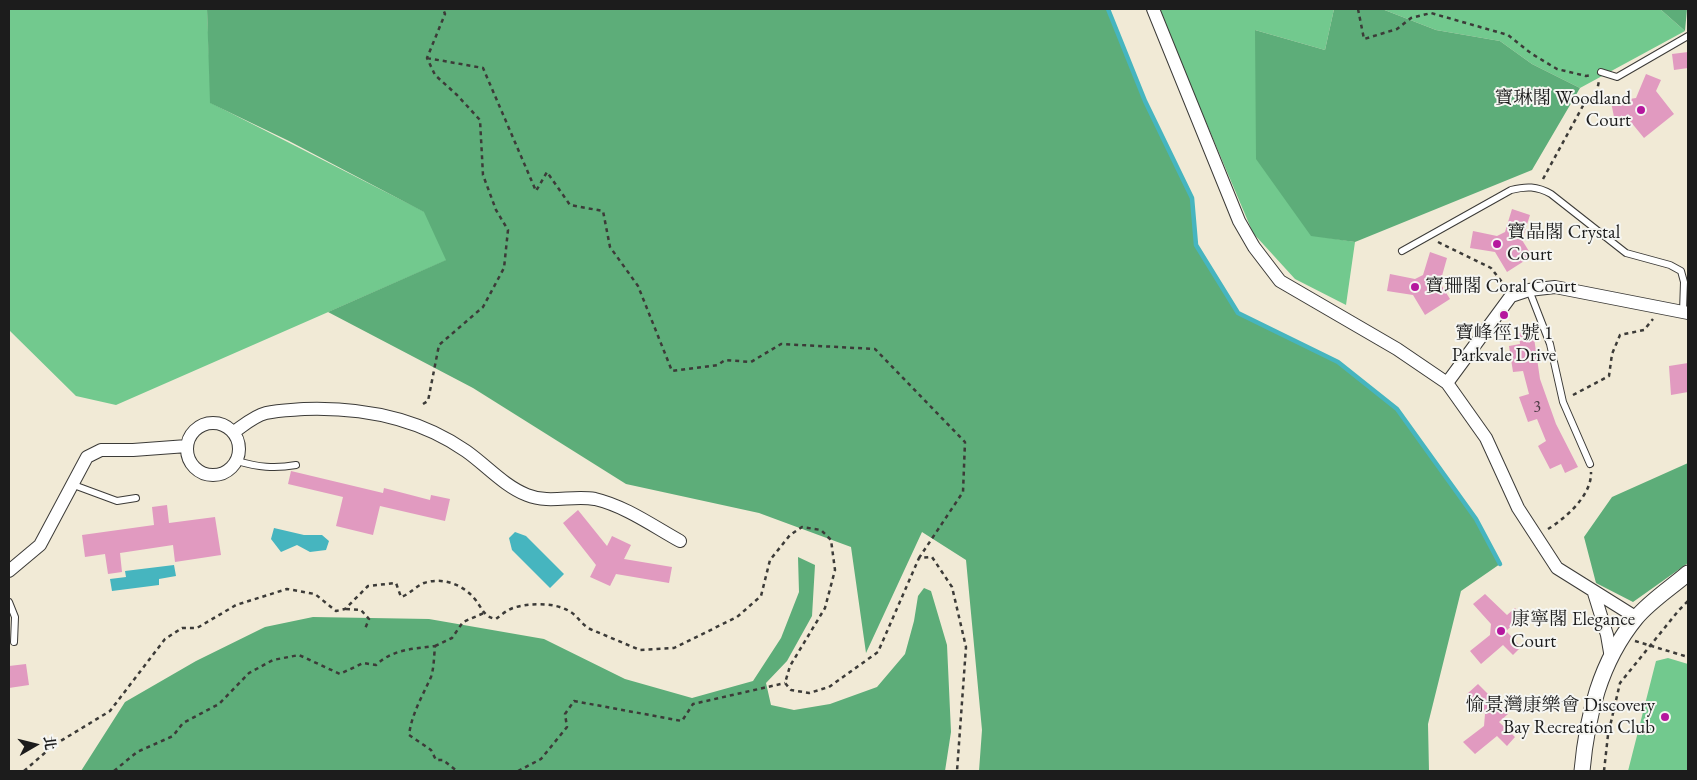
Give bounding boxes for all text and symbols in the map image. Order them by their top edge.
place label: 寶琳閣 Woodland Court [1494,88,1631,132]
marker: 寶琳閣 Woodland Court [1635,104,1647,116]
place label: 寶晶閣 Crystal Court [1507,222,1620,266]
marker: 寶晶閣 Crystal Court [1491,238,1503,250]
place label: 寶珊閣 Coral Court [1425,276,1576,298]
marker: 寶珊閣 Coral Court [1409,281,1421,293]
marker: 寶峰徑1號 1 Parkvale Drive [1498,309,1510,321]
place label: 寶峰徑1號 1 Parkvale Drive [1452,323,1556,367]
house number: 3 [1533,398,1541,418]
place label: 康寧閣 Elegance Court [1511,609,1635,653]
marker: 康寧閣 Elegance Court [1495,625,1507,637]
place label: 愉景灣康樂會 Discovery Bay Recreation Club [1466,695,1655,739]
marker: 愉景灣康樂會 Discovery Bay Recreation Club [1659,711,1671,723]
north arrow [10,720,60,770]
text: 北 [40,735,60,751]

